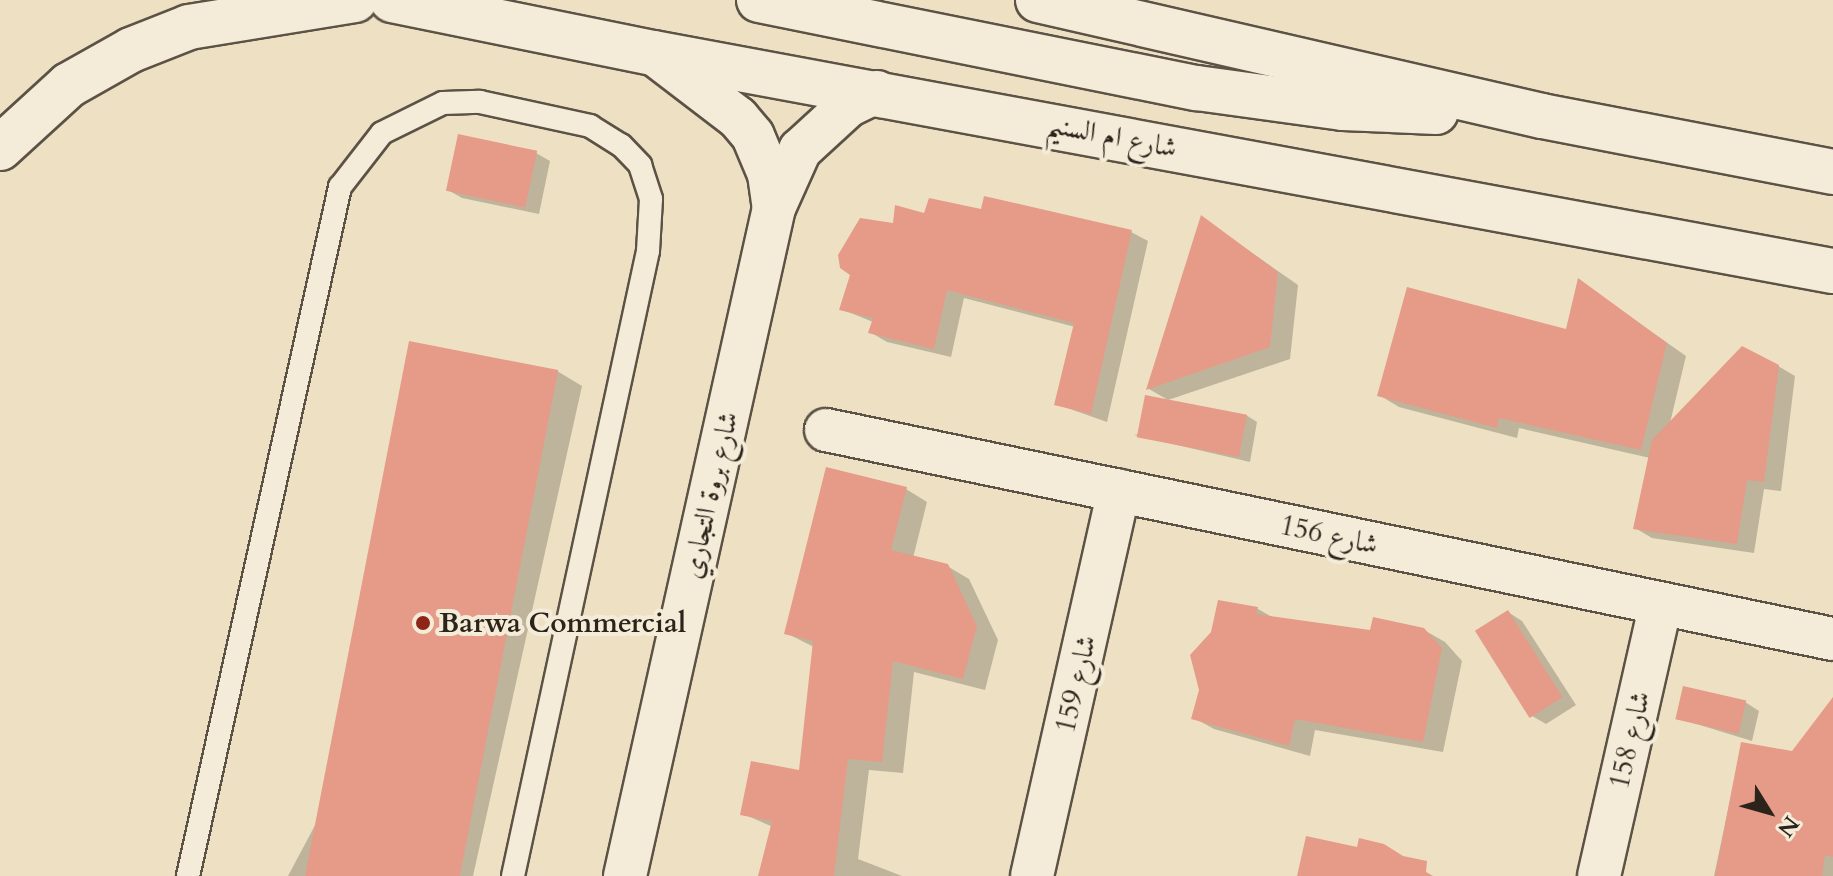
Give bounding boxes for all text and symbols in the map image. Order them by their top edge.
street label: شارع ام السنيم [1044,107,1180,165]
street label: شارع بروة التجاري [674,408,746,582]
street label: شارع 156 [1277,508,1381,562]
place label: Barwa Commercial [439,606,686,640]
marker: Barwa Commercial [414,614,432,632]
street label: شارع 159 [1048,632,1104,736]
street label: شارع 158 [1602,688,1658,792]
north arrow [1729,772,1809,852]
text: N [1770,810,1806,843]

